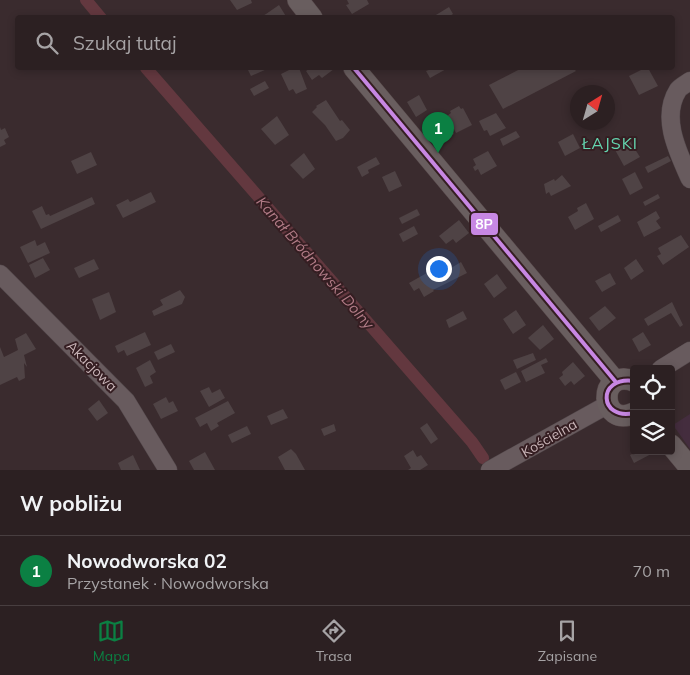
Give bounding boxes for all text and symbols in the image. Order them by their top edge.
search box [15,15,675,70]
icon: search [33,29,61,57]
text: Szukaj tutaj [73,31,176,55]
north arrow [570,85,615,130]
pin: 1 [422,112,454,153]
district label: ŁAJSKI [581,133,638,153]
water label: Kanał Bródnowski Dolny [253,192,379,334]
line badge: 8P [470,212,499,236]
text: 8P [475,215,493,233]
your location [426,256,452,282]
street label: Akacjowa [63,337,121,395]
map controls [630,365,675,455]
button: locate [630,365,675,410]
button: layers [630,410,675,455]
street label: Kościelna [518,415,580,461]
text: W pobliżu [20,490,122,516]
text: Nowodworska 02 [67,549,227,573]
text: 1 [31,561,41,581]
text: 70 m [633,561,670,581]
text: Przystanek · Nowodworska [67,573,269,593]
tab: Mapa [93,617,130,665]
tab: Trasa [316,617,352,665]
tab: Zapisane [538,617,597,665]

